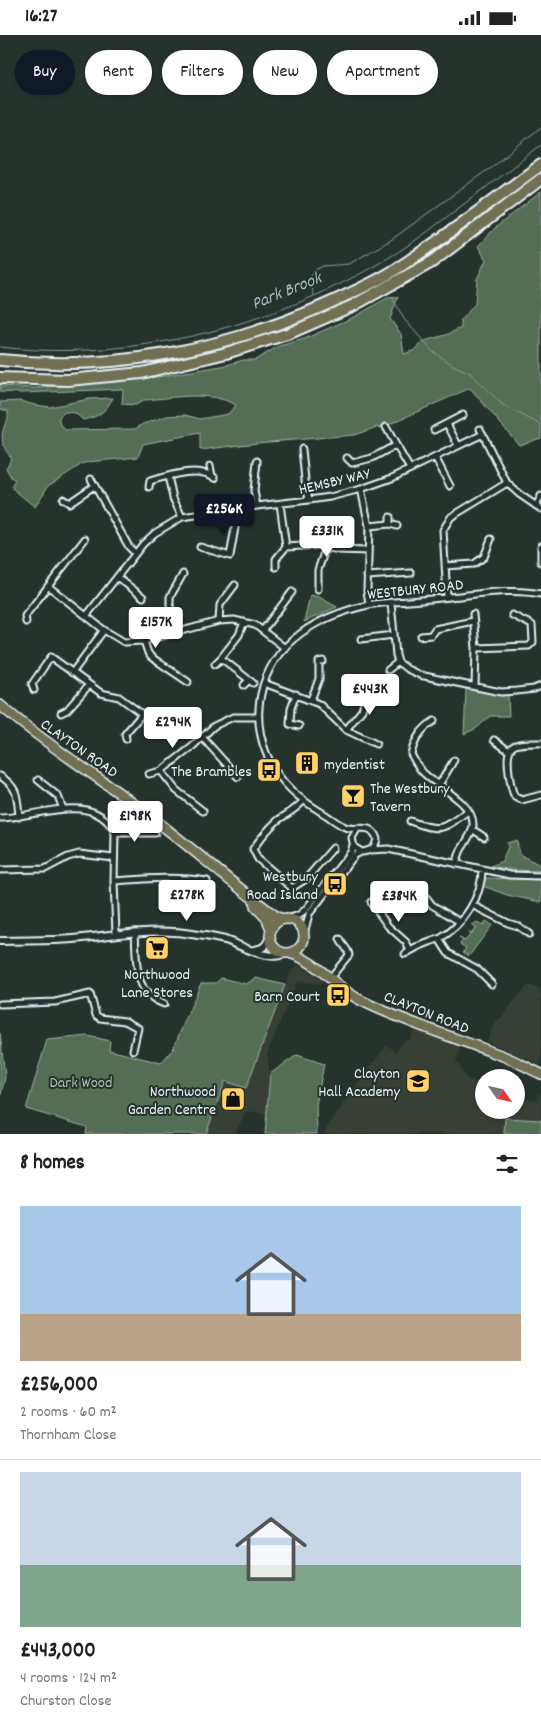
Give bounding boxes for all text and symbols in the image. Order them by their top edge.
text: 16:27 [25,4,57,31]
chip: Buy [15,50,75,95]
chip: Rent [85,50,152,95]
chip: Filters [162,50,243,95]
chip: New [253,50,317,95]
chip: Apartment [327,50,438,95]
water label: Park Brook [248,266,327,318]
street label: HEMSBY WAY [297,463,374,502]
pin: £256K [189,493,259,536]
text: £256K [205,498,243,521]
pin: £331K [292,515,362,558]
text: £331K [310,520,344,543]
street label: WESTBURY ROAD [366,574,464,607]
pin: £157K [121,607,191,649]
text: £157K [140,611,172,634]
pin: £443K [335,673,405,716]
text: £443K [352,678,388,701]
pin: £294K [138,707,208,749]
text: £294K [155,711,191,734]
street label: CLAYTON ROAD [35,714,122,784]
building icon: mydentist [294,750,320,776]
place label: mydentist [324,754,385,777]
bus stop icon: The Brambles [256,757,282,783]
place label: The Brambles [171,761,252,784]
place label: The Westbury Tavern [370,778,450,819]
bar icon: The Westbury Tavern [340,783,366,809]
pin: £198K [100,801,170,843]
text: £198K [119,805,151,828]
place label: Westbury Road Island [247,866,319,907]
bus stop icon: Westbury Road Island [322,871,348,897]
pin: £278K [152,879,222,922]
pin: £384K [364,881,434,923]
text: £278K [170,884,204,907]
text: £384K [381,885,417,908]
supermarket icon: Northwood Lane Stores [144,935,170,961]
place label: Northwood Lane Stores [121,964,193,1005]
bus stop icon: Barn Court [325,982,351,1008]
place label: Barn Court [254,986,320,1009]
street label: CLAYTON ROAD [380,986,472,1041]
place label: Clayton Hall Academy [318,1063,401,1104]
school or university icon: Clayton Hall Academy [405,1068,431,1094]
north arrow [475,1069,525,1119]
map controls [475,1069,525,1119]
park label: Dark Wood [50,1072,112,1095]
place label: Northwood Garden Centre [128,1081,216,1122]
shop icon: Northwood Garden Centre [220,1086,246,1112]
text: 8 homes [20,1149,85,1179]
icon: filters [493,1150,521,1178]
icon: home [226,1239,316,1329]
text: £256,000 [20,1371,98,1401]
text: 2 rooms · 60 m² [20,1401,117,1424]
text: Thornham Close [20,1424,116,1447]
icon: home [226,1504,316,1594]
text: £443,000 [20,1637,96,1667]
text: 4 rooms · 124 m² [20,1667,117,1690]
text: Churston Close [20,1690,112,1713]

